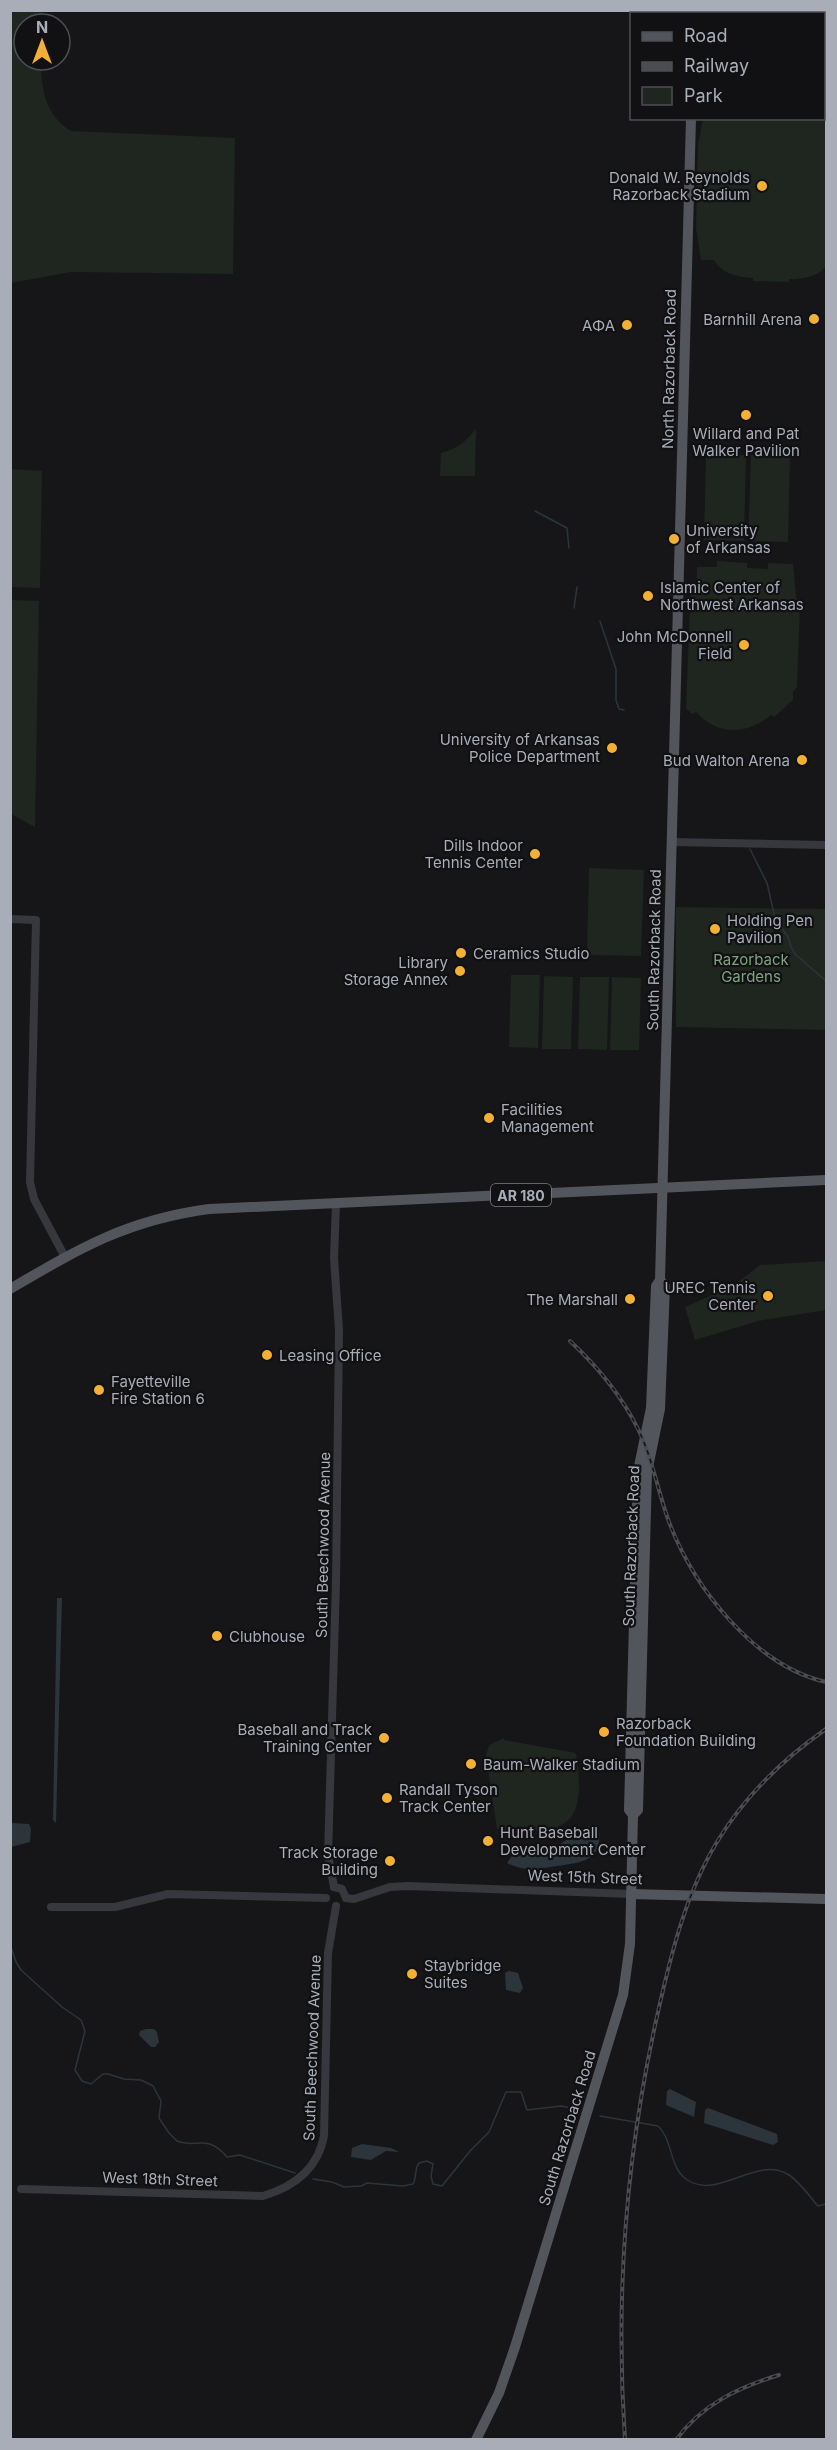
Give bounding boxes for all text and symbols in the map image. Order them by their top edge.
north arrow [12,12,72,72]
legend [630,12,825,120]
text: N [36,17,48,37]
text: Road [684,25,727,46]
text: Railway [684,55,749,76]
text: Park [684,85,723,106]
place label: Donald W. Reynolds Razorback Stadium [609,168,750,204]
marker: Donald W. Reynolds Razorback Stadium [755,179,769,193]
street label: North Razorback Road [658,289,680,449]
place label: Barnhill Arena [703,310,802,329]
marker: Barnhill Arena [807,312,821,326]
place label: ΑΦΑ [582,316,615,335]
marker: ΑΦΑ [620,318,634,332]
marker: Willard and Pat Walker Pavilion [739,408,753,422]
place label: Willard and Pat Walker Pavilion [692,424,800,460]
place label: University of Arkansas [686,521,771,557]
marker: University of Arkansas [667,532,681,546]
place label: Islamic Center of Northwest Arkansas [660,578,804,614]
marker: Islamic Center of Northwest Arkansas [641,589,655,603]
place label: John McDonnell Field [617,627,732,663]
marker: John McDonnell Field [737,638,751,652]
place label: University of Arkansas Police Department [440,730,600,766]
marker: University of Arkansas Police Department [605,741,619,755]
place label: Bud Walton Arena [663,751,790,770]
marker: Bud Walton Arena [795,753,809,767]
place label: Dills Indoor Tennis Center [425,836,523,872]
marker: Dills Indoor Tennis Center [528,847,542,861]
street label: South Razorback Road [643,869,665,1031]
place label: Holding Pen Pavilion [727,911,813,947]
marker: Holding Pen Pavilion [708,922,722,936]
place label: Ceramics Studio [473,944,589,963]
marker: Ceramics Studio [454,946,468,960]
park label: Razorback Gardens [713,950,790,986]
place label: Library Storage Annex [344,953,449,989]
marker: Library Storage Annex [453,964,467,978]
place label: Facilities Management [501,1100,594,1136]
marker: Facilities Management [482,1111,496,1125]
road number: AR 180 [491,1184,551,1206]
place label: UREC Tennis Center [664,1278,756,1314]
marker: UREC Tennis Center [761,1289,775,1303]
place label: The Marshall [526,1290,618,1309]
marker: The Marshall [623,1292,637,1306]
place label: Leasing Office [279,1346,382,1365]
marker: Leasing Office [260,1348,274,1362]
place label: Fayetteville Fire Station 6 [111,1372,205,1408]
marker: Fayetteville Fire Station 6 [92,1383,106,1397]
street label: South Beechwood Avenue [312,1452,334,1638]
street label: South Razorback Road [619,1465,643,1627]
place label: Clubhouse [229,1627,305,1646]
marker: Clubhouse [210,1629,224,1643]
place label: Razorback Foundation Building [616,1714,756,1750]
place label: Baseball and Track Training Center [237,1720,373,1756]
marker: Razorback Foundation Building [597,1725,611,1739]
marker: Baseball and Track Training Center [377,1731,391,1745]
place label: Baum-Walker Stadium [483,1755,640,1774]
marker: Baum-Walker Stadium [464,1757,478,1771]
place label: Randall Tyson Track Center [399,1780,498,1816]
marker: Randall Tyson Track Center [380,1791,394,1805]
place label: Hunt Baseball Development Center [500,1823,646,1859]
marker: Hunt Baseball Development Center [481,1834,495,1848]
place label: Track Storage Building [279,1843,378,1879]
marker: Track Storage Building [383,1854,397,1868]
street label: West 15th Street [527,1865,643,1889]
street label: South Beechwood Avenue [299,1955,325,2141]
place label: Staybridge Suites [424,1956,501,1992]
marker: Staybridge Suites [405,1967,419,1981]
street label: South Razorback Road [534,2048,600,2208]
street label: West 18th Street [102,2167,218,2191]

